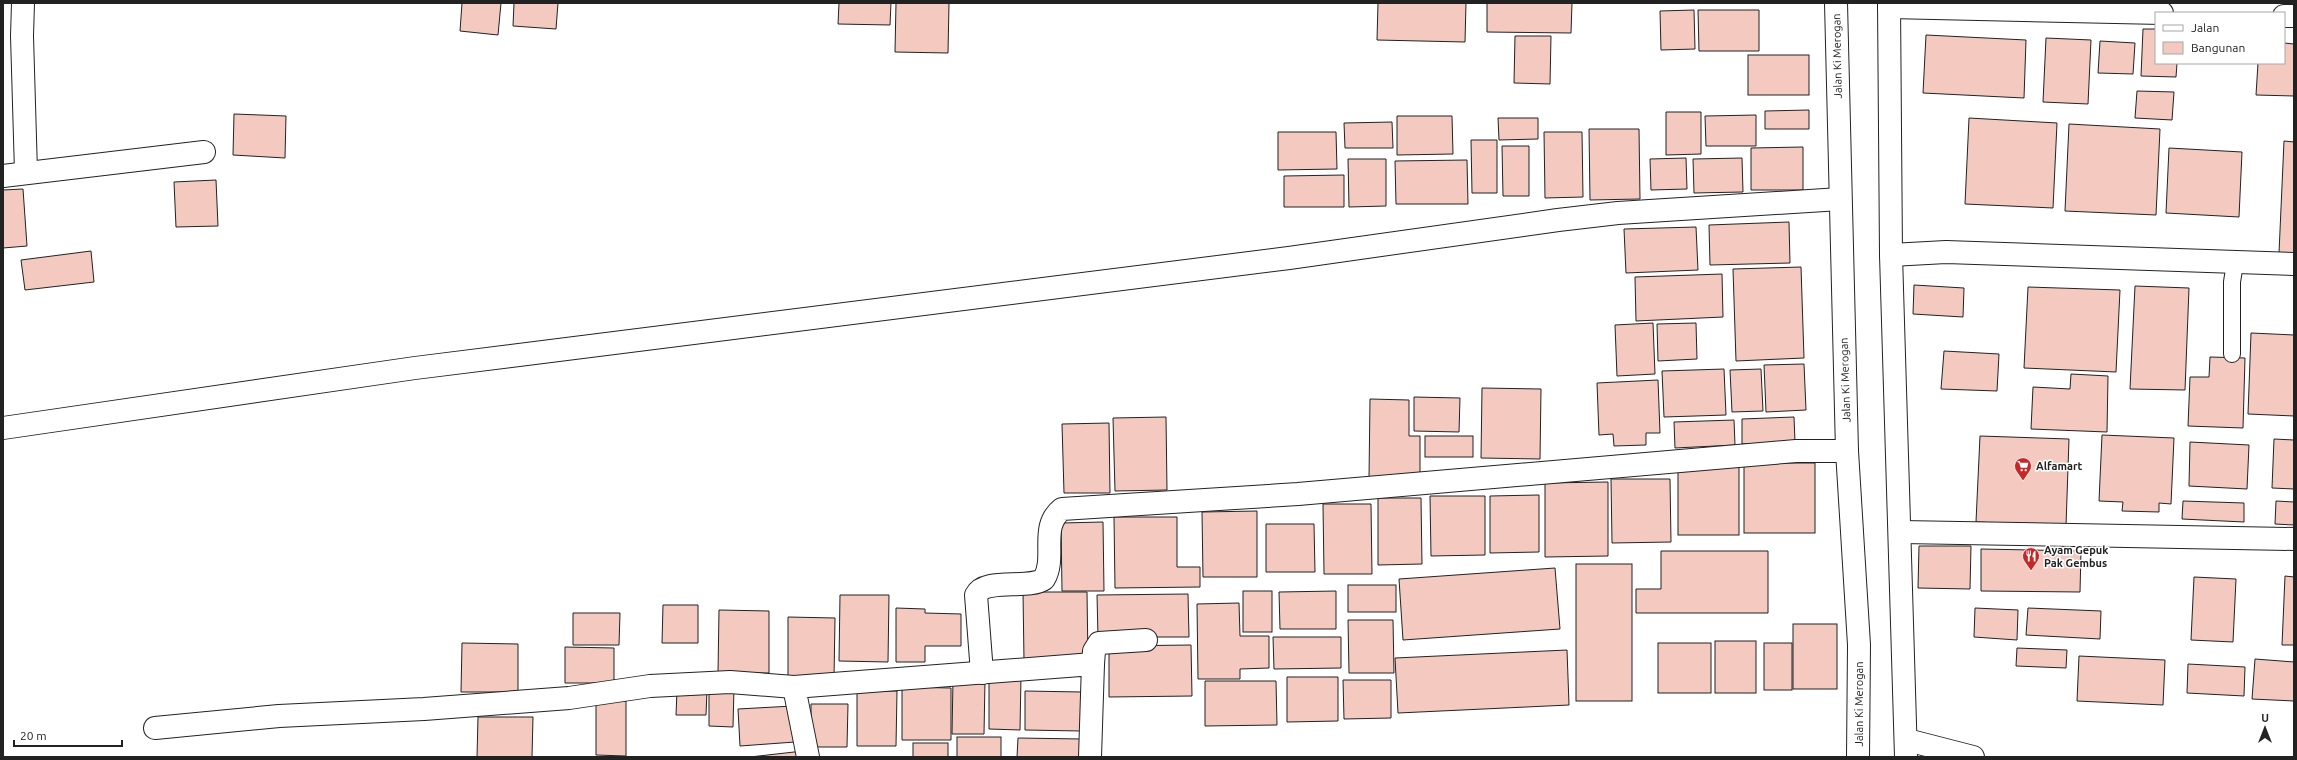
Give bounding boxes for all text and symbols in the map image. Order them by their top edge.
legend [2155,12,2285,64]
street label: Jalan Ki Merogan [1830,13,1844,99]
text: Jalan [2191,21,2219,34]
text: Bangunan [2191,41,2245,54]
street label: Jalan Ki Merogan [1838,337,1852,423]
supermarket icon: Alfamart [2013,456,2033,481]
place label: Alfamart [2036,460,2082,472]
place label: Ayam Gepuk Pak Gembus [2044,544,2109,569]
restaurant icon: Ayam Gepuk Pak Gembus [2021,546,2041,571]
street label: Jalan Ki Merogan [1853,661,1865,747]
north arrow [2245,708,2285,748]
text: U [2261,712,2269,724]
scale bar [14,722,122,748]
text: 20 m [20,729,47,742]

